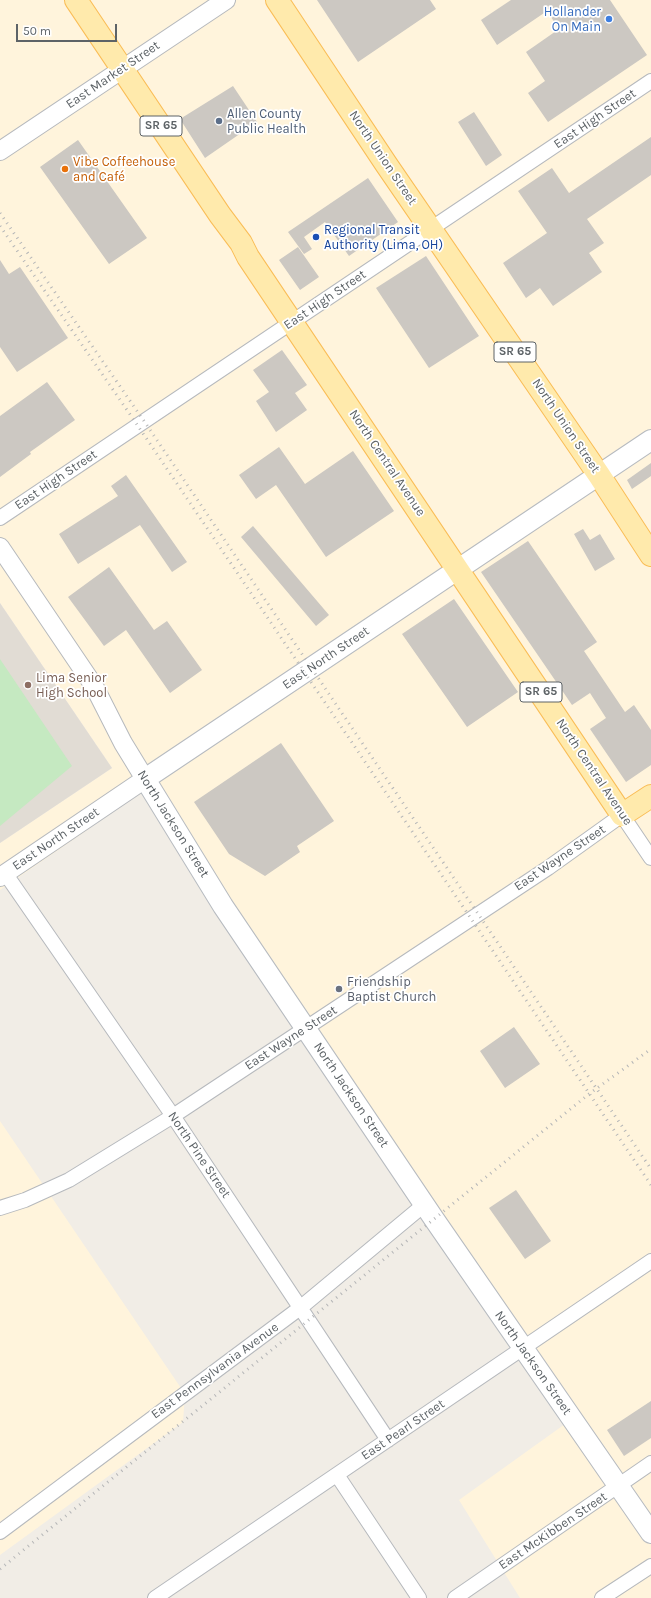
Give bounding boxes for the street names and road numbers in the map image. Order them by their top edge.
street label: East Market Street [63,38,163,112]
street label: East High Street [551,86,639,152]
street label: North Union Street [346,108,420,208]
road number: SR 65 [140,116,182,136]
street label: East High Street [281,267,369,333]
road number: SR 65 [494,342,536,362]
street label: North Union Street [529,376,603,476]
street label: North Central Avenue [346,407,428,519]
street label: East High Street [12,447,100,513]
street label: East North Street [280,623,372,693]
road number: SR 65 [520,682,562,702]
street label: North Central Avenue [553,716,635,828]
street label: North Jackson Street [134,767,212,881]
street label: East North Street [10,804,102,874]
street label: East Wayne Street [511,822,609,894]
street label: East Wayne Street [242,1002,340,1074]
street label: North Jackson Street [310,1039,392,1151]
street label: North Pine Street [164,1109,234,1201]
street label: North Jackson Street [491,1308,575,1418]
street label: East Pennsylvania Avenue [148,1320,282,1422]
street label: East Pearl Street [358,1396,448,1464]
street label: East McKibben Street [496,1489,610,1573]

